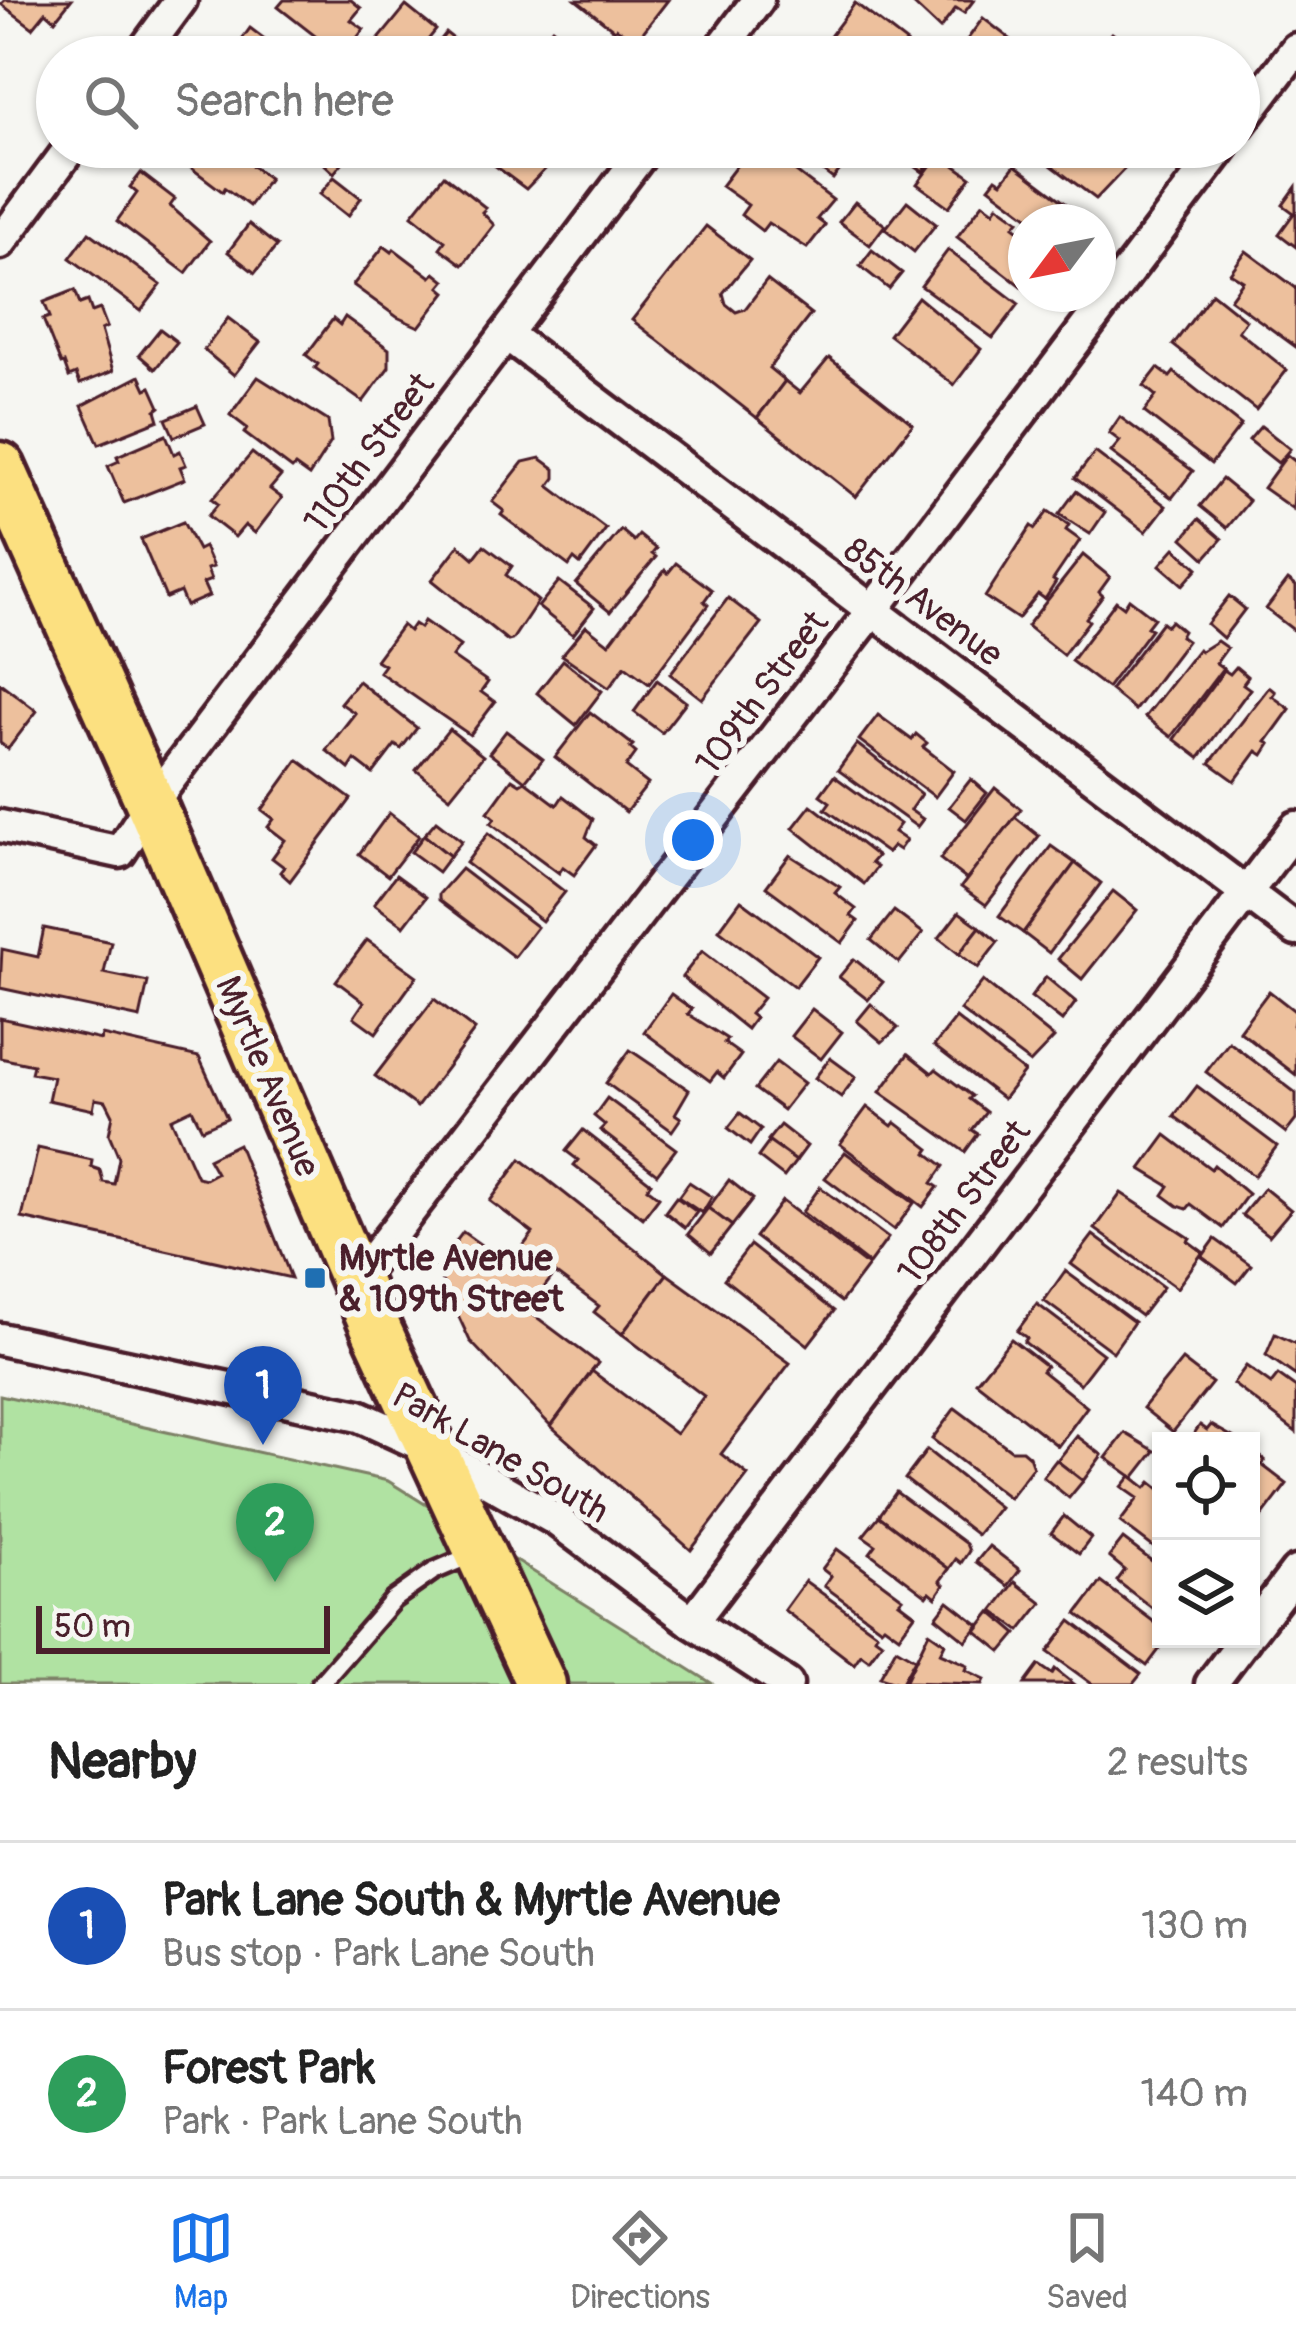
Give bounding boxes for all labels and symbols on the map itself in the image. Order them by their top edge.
north arrow [1008,204,1116,312]
street label: 110th Street [294,363,445,542]
street label: 85th Avenue [835,528,1012,677]
street label: 109th Street [686,601,839,784]
your location [663,810,723,870]
street label: Myrtle Avenue [205,970,330,1184]
street label: 108th Street [888,1111,1041,1293]
place label: Myrtle Avenue & 109th Street [339,1236,565,1322]
marker: Myrtle Avenue & 109th Street [302,1265,328,1291]
pin: 1 [224,1346,302,1445]
street label: Park Lane South [384,1373,617,1533]
pin: 2 [236,1483,314,1582]
scale bar [36,1600,330,1653]

